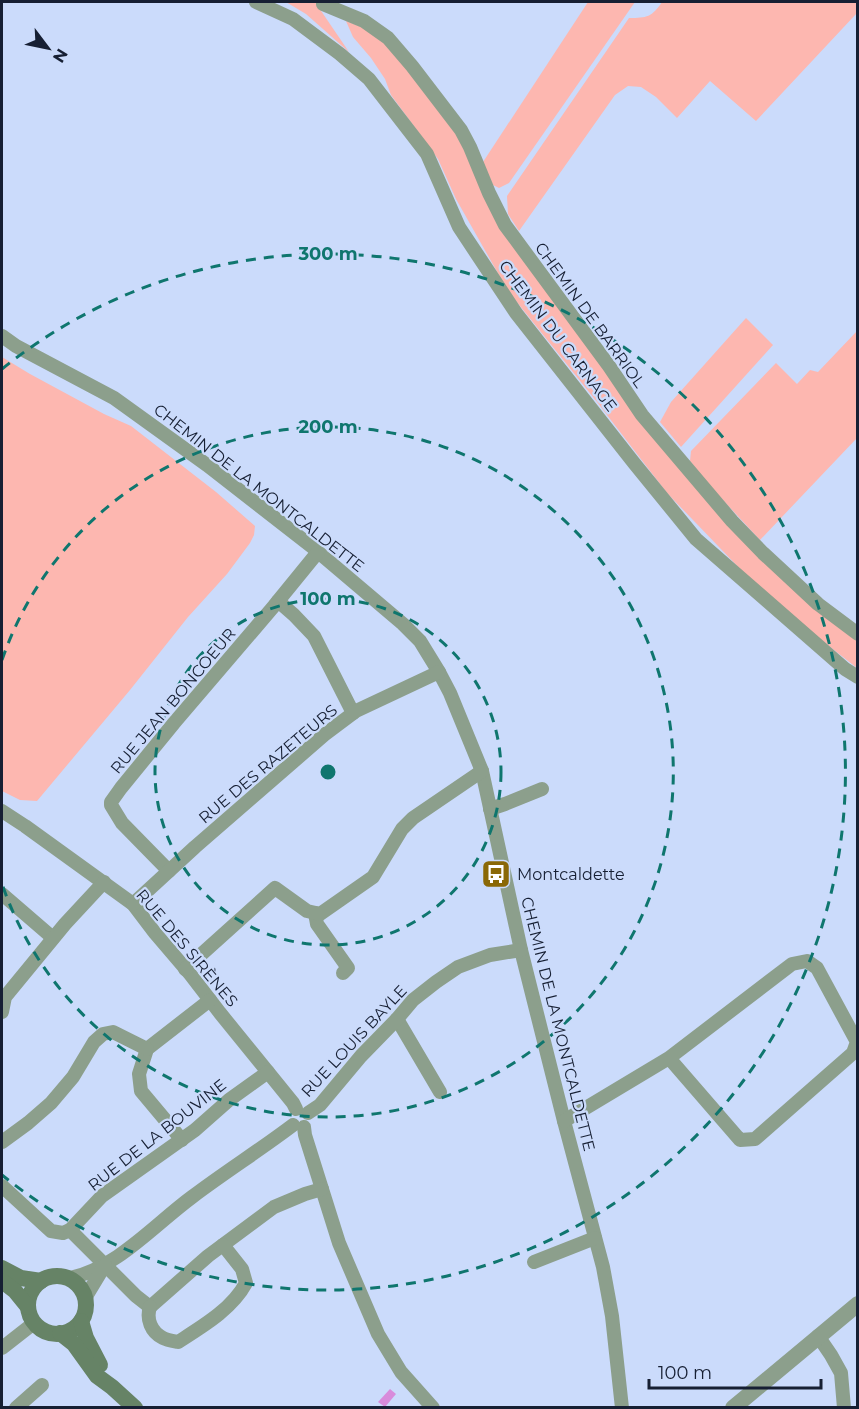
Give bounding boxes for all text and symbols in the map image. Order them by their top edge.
north arrow [18,18,78,78]
text: N [49,45,72,66]
street label: CHEMIN DE BARRIOL [531,239,649,392]
text: 300 m [297,243,358,265]
street label: CHEMIN DU CARNAGE [495,257,621,415]
street label: CHEMIN DE LA MONTCALDETTE [150,400,368,576]
text: 200 m [298,416,358,438]
text: 100 m [300,588,356,610]
street label: RUE JEAN BONCOEUR [107,624,239,778]
street label: RUE DES RAZETEURS [195,700,341,828]
centre of rings [318,762,338,782]
bus stop icon: Montcaldette [480,858,512,890]
place label: Montcaldette [517,865,625,884]
street label: RUE DES SIRÈNES [132,885,242,1011]
street label: CHEMIN DE LA MONTCALDETTE [517,895,599,1153]
street label: RUE LOUIS BAYLE [297,981,411,1101]
street label: RUE DE LA BOUVINE [84,1075,230,1195]
scale bar [649,1352,822,1390]
text: 100 m [658,1362,712,1384]

